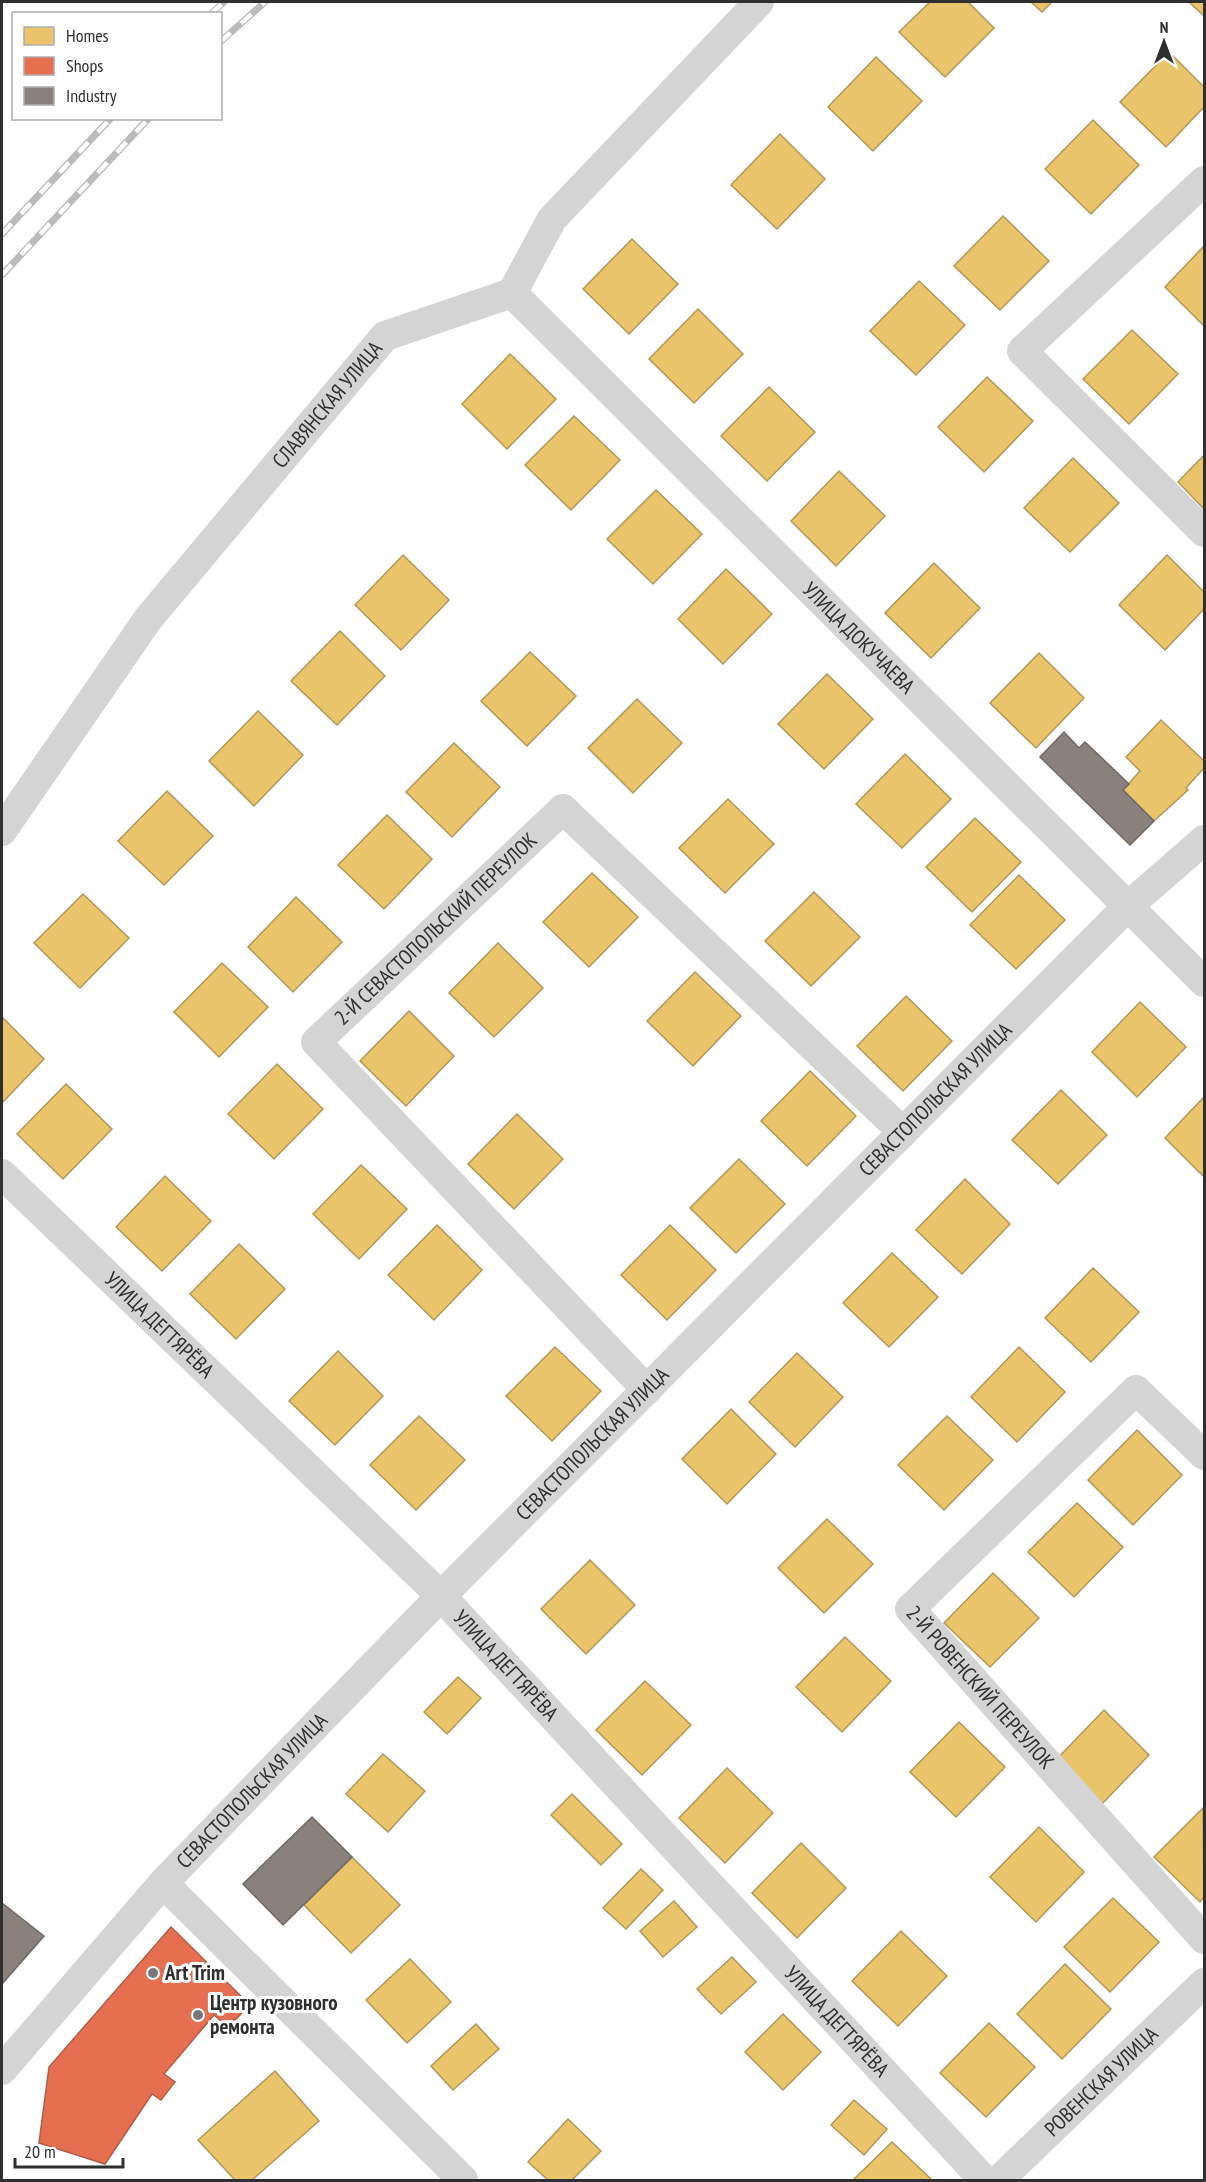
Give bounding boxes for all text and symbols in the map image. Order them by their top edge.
legend [12,12,222,120]
north arrow [1134,12,1194,72]
text: N [1160,17,1168,37]
text: Homes [66,24,109,47]
text: Shops [66,54,103,77]
text: Industry [66,84,117,107]
street label: СЛАВЯНСКАЯ УЛИЦА [266,335,388,473]
street label: УЛИЦА ДОКУЧАЕВА [797,576,921,699]
street label: 2-Й СЕВАСТОПОЛЬСКИЙ ПЕРЕУЛОК [329,827,542,1031]
street label: СЕВАСТОПОЛЬСКАЯ УЛИЦА [853,1017,1017,1182]
street label: УЛИЦА ДЕГТЯРЁВА [99,1266,220,1384]
street label: СЕВАСТОПОЛЬСКАЯ УЛИЦА [510,1361,674,1526]
street label: 2-Й РОВЕНСКИЙ ПЕРЕУЛОК [900,1600,1060,1775]
street label: УЛИЦА ДЕГТЯРЁВА [448,1604,564,1727]
street label: СЕВАСТОПОЛЬСКАЯ УЛИЦА [170,1707,333,1874]
place label: Art Trim [164,1959,225,1986]
street label: УЛИЦА ДЕГТЯРЁВА [779,1960,895,2082]
marker: Art Trim [146,1966,160,1980]
place label: Центр кузовного ремонта [210,1989,338,2040]
marker: Центр кузовного ремонта [191,2008,205,2022]
street label: РОВЕНСКАЯ УЛИЦА [1039,2020,1164,2142]
scale bar [15,2131,123,2169]
text: 20 m [24,2140,56,2163]

